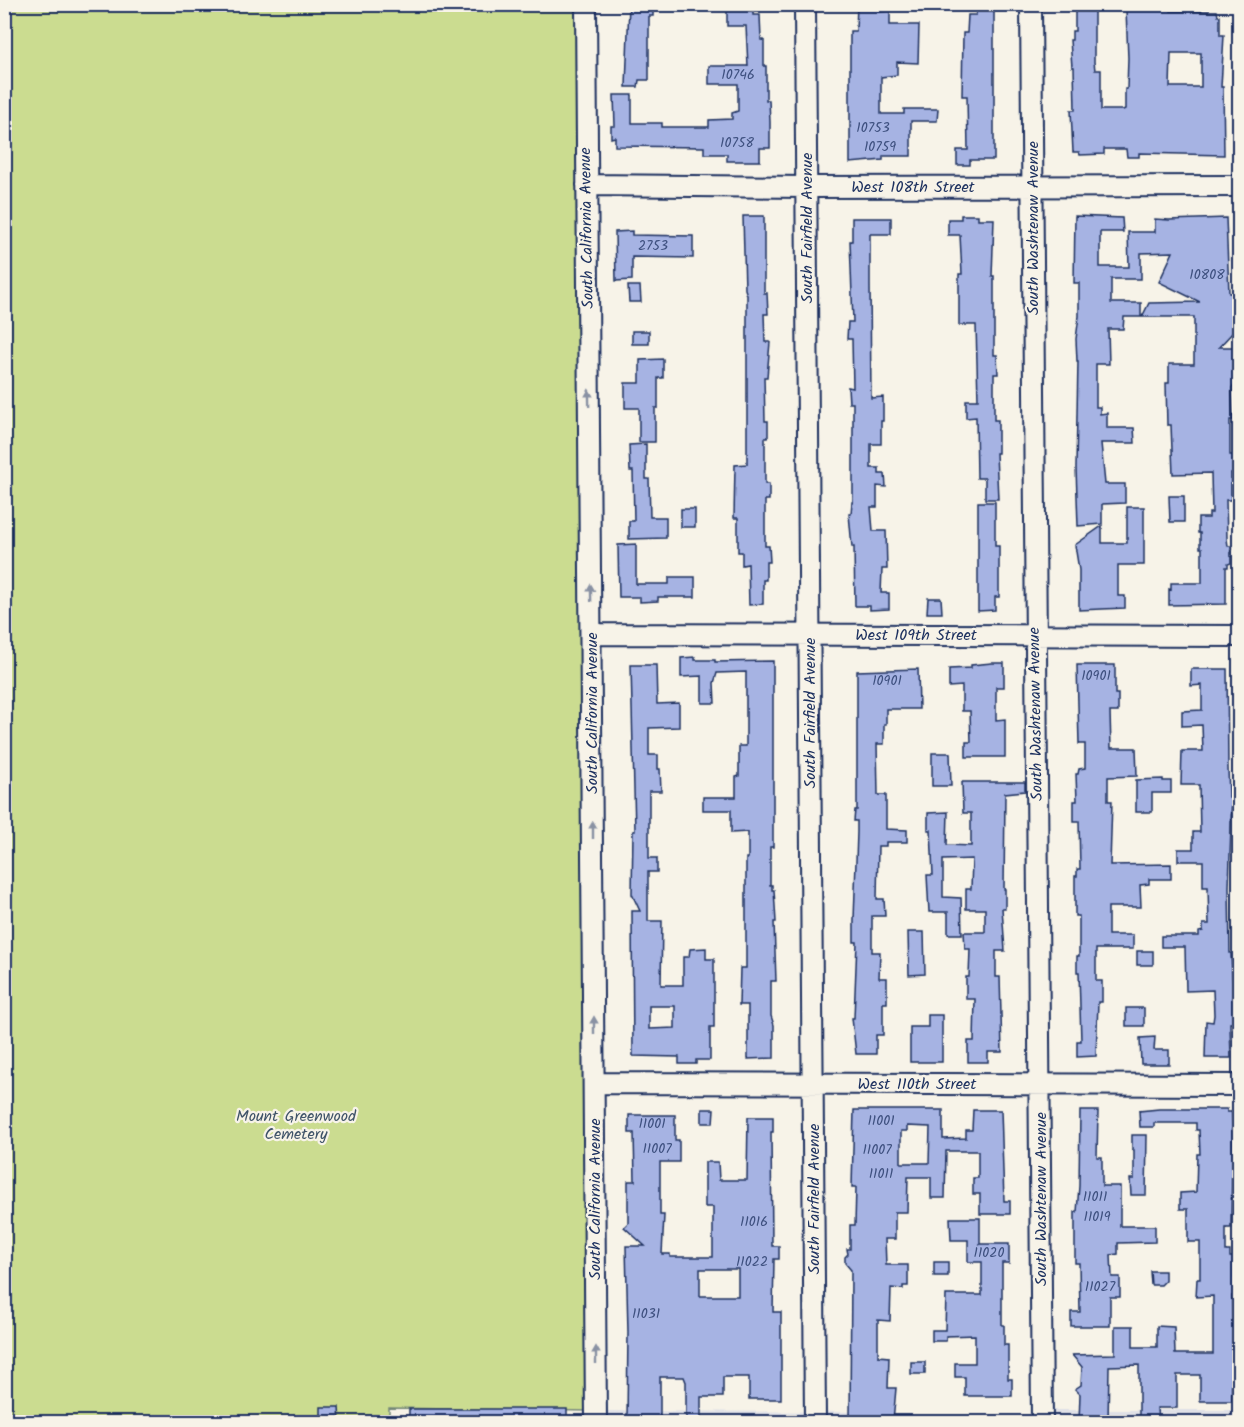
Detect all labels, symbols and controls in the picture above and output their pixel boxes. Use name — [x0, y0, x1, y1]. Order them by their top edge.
house number: 10746 — [721, 64, 755, 86]
house number: 10753 — [856, 117, 890, 139]
house number: 10758 — [720, 132, 754, 154]
house number: 10759 — [864, 136, 896, 158]
street label: South Washtenaw Avenue — [1021, 141, 1046, 315]
street label: South California Avenue — [573, 147, 601, 309]
street label: South Fairfield Avenue — [795, 153, 820, 303]
street label: West 108th Street — [851, 175, 976, 200]
house number: 2753 — [638, 235, 668, 257]
house number: 10808 — [1189, 264, 1225, 286]
one-way arrow — [584, 388, 594, 407]
one-way arrow — [586, 583, 596, 602]
street label: West 109th Street — [855, 623, 978, 648]
street label: South Washtenaw Avenue — [1022, 627, 1050, 801]
street label: South California Avenue — [580, 632, 605, 794]
street label: South Fairfield Avenue — [798, 638, 823, 788]
house number: 10901 — [1081, 665, 1111, 687]
house number: 10901 — [872, 670, 902, 692]
one-way arrow — [588, 820, 598, 839]
one-way arrow — [589, 1015, 599, 1034]
street label: West 110th Street — [858, 1072, 977, 1097]
park label: Mount Greenwood Cemetery — [236, 1104, 357, 1147]
house number: 11001 — [867, 1110, 895, 1132]
street label: South Washtenaw Avenue — [1029, 1112, 1054, 1286]
house number: 11001 — [638, 1113, 666, 1135]
street label: South California Avenue — [583, 1118, 608, 1280]
street label: South Fairfield Avenue — [802, 1124, 827, 1274]
house number: 11007 — [642, 1138, 672, 1160]
house number: 11007 — [862, 1139, 892, 1161]
house number: 11011 — [869, 1163, 893, 1185]
house number: 11011 — [1083, 1186, 1107, 1208]
house number: 11019 — [1083, 1206, 1111, 1228]
house number: 11016 — [740, 1211, 768, 1233]
house number: 11020 — [974, 1242, 1004, 1264]
house number: 11022 — [736, 1251, 768, 1273]
house number: 11027 — [1085, 1276, 1116, 1298]
house number: 11031 — [632, 1303, 660, 1325]
one-way arrow — [591, 1345, 601, 1364]

